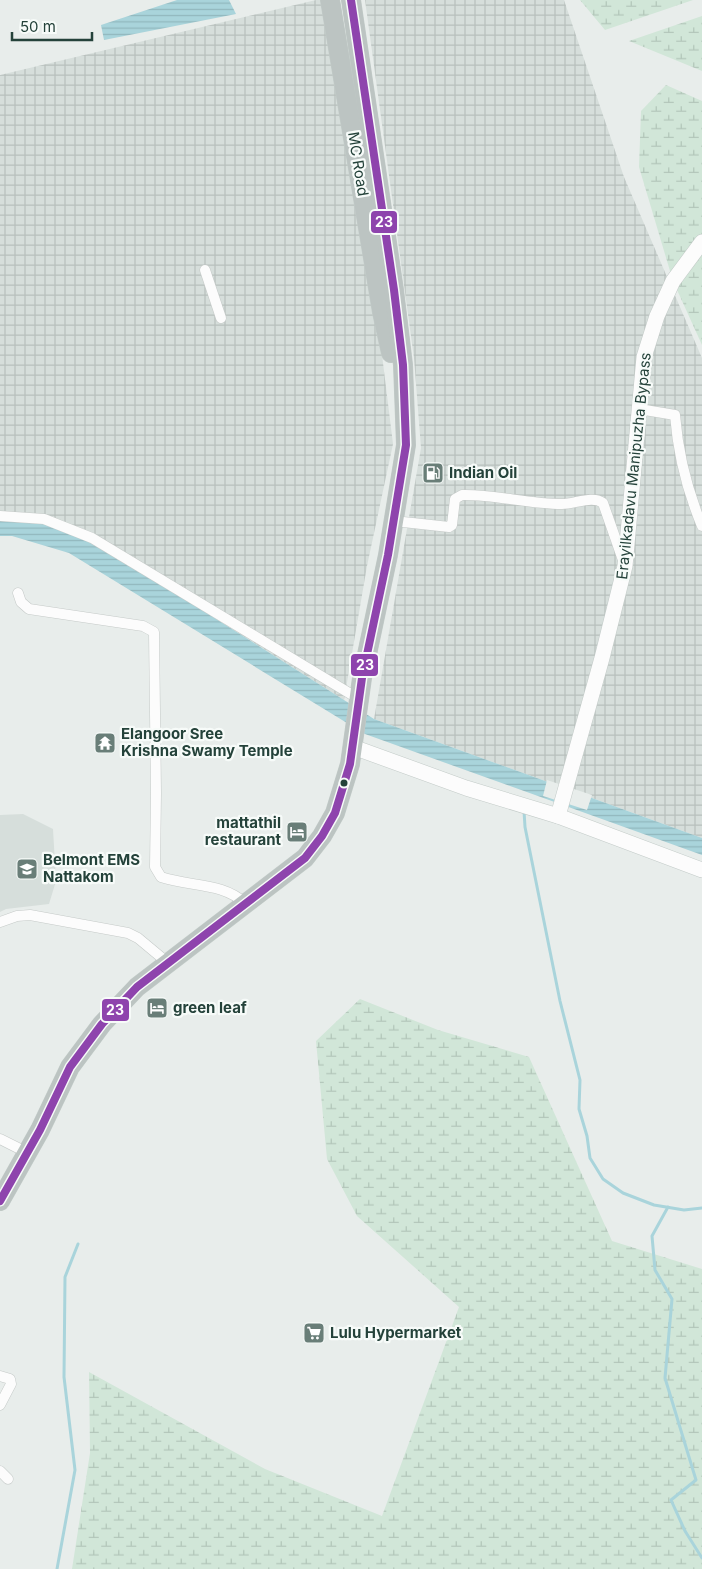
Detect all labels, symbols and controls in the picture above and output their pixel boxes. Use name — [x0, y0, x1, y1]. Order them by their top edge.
scale bar — [12, 10, 92, 42]
text: 50 m — [20, 17, 56, 36]
street label: MC Road — [344, 130, 373, 197]
line badge: 23 — [370, 210, 398, 234]
text: 23 — [375, 213, 393, 230]
street label: Erayilkadavu Manipuzha Bypass — [612, 351, 655, 580]
fuel station icon: Indian Oil — [421, 461, 445, 485]
place label: Indian Oil — [449, 463, 517, 482]
line badge: 23 — [350, 653, 379, 677]
text: 23 — [356, 656, 374, 673]
place label: Elangoor Sree Krishna Swamy Temple — [121, 724, 293, 760]
temple icon: Elangoor Sree Krishna Swamy Temple — [93, 731, 117, 755]
unlabelled marker — [339, 778, 349, 788]
place label: mattathil restaurant — [205, 813, 282, 849]
hotel icon: mattathil restaurant — [285, 820, 309, 844]
place label: Belmont EMS Nattakom — [43, 850, 140, 886]
school or university icon: Belmont EMS Nattakom — [15, 857, 39, 881]
hotel icon: green leaf — [145, 996, 169, 1020]
line badge: 23 — [101, 998, 130, 1022]
place label: green leaf — [173, 998, 247, 1017]
text: 23 — [106, 1001, 124, 1018]
supermarket icon: Lulu Hypermarket — [302, 1321, 326, 1345]
place label: Lulu Hypermarket — [330, 1323, 462, 1342]

